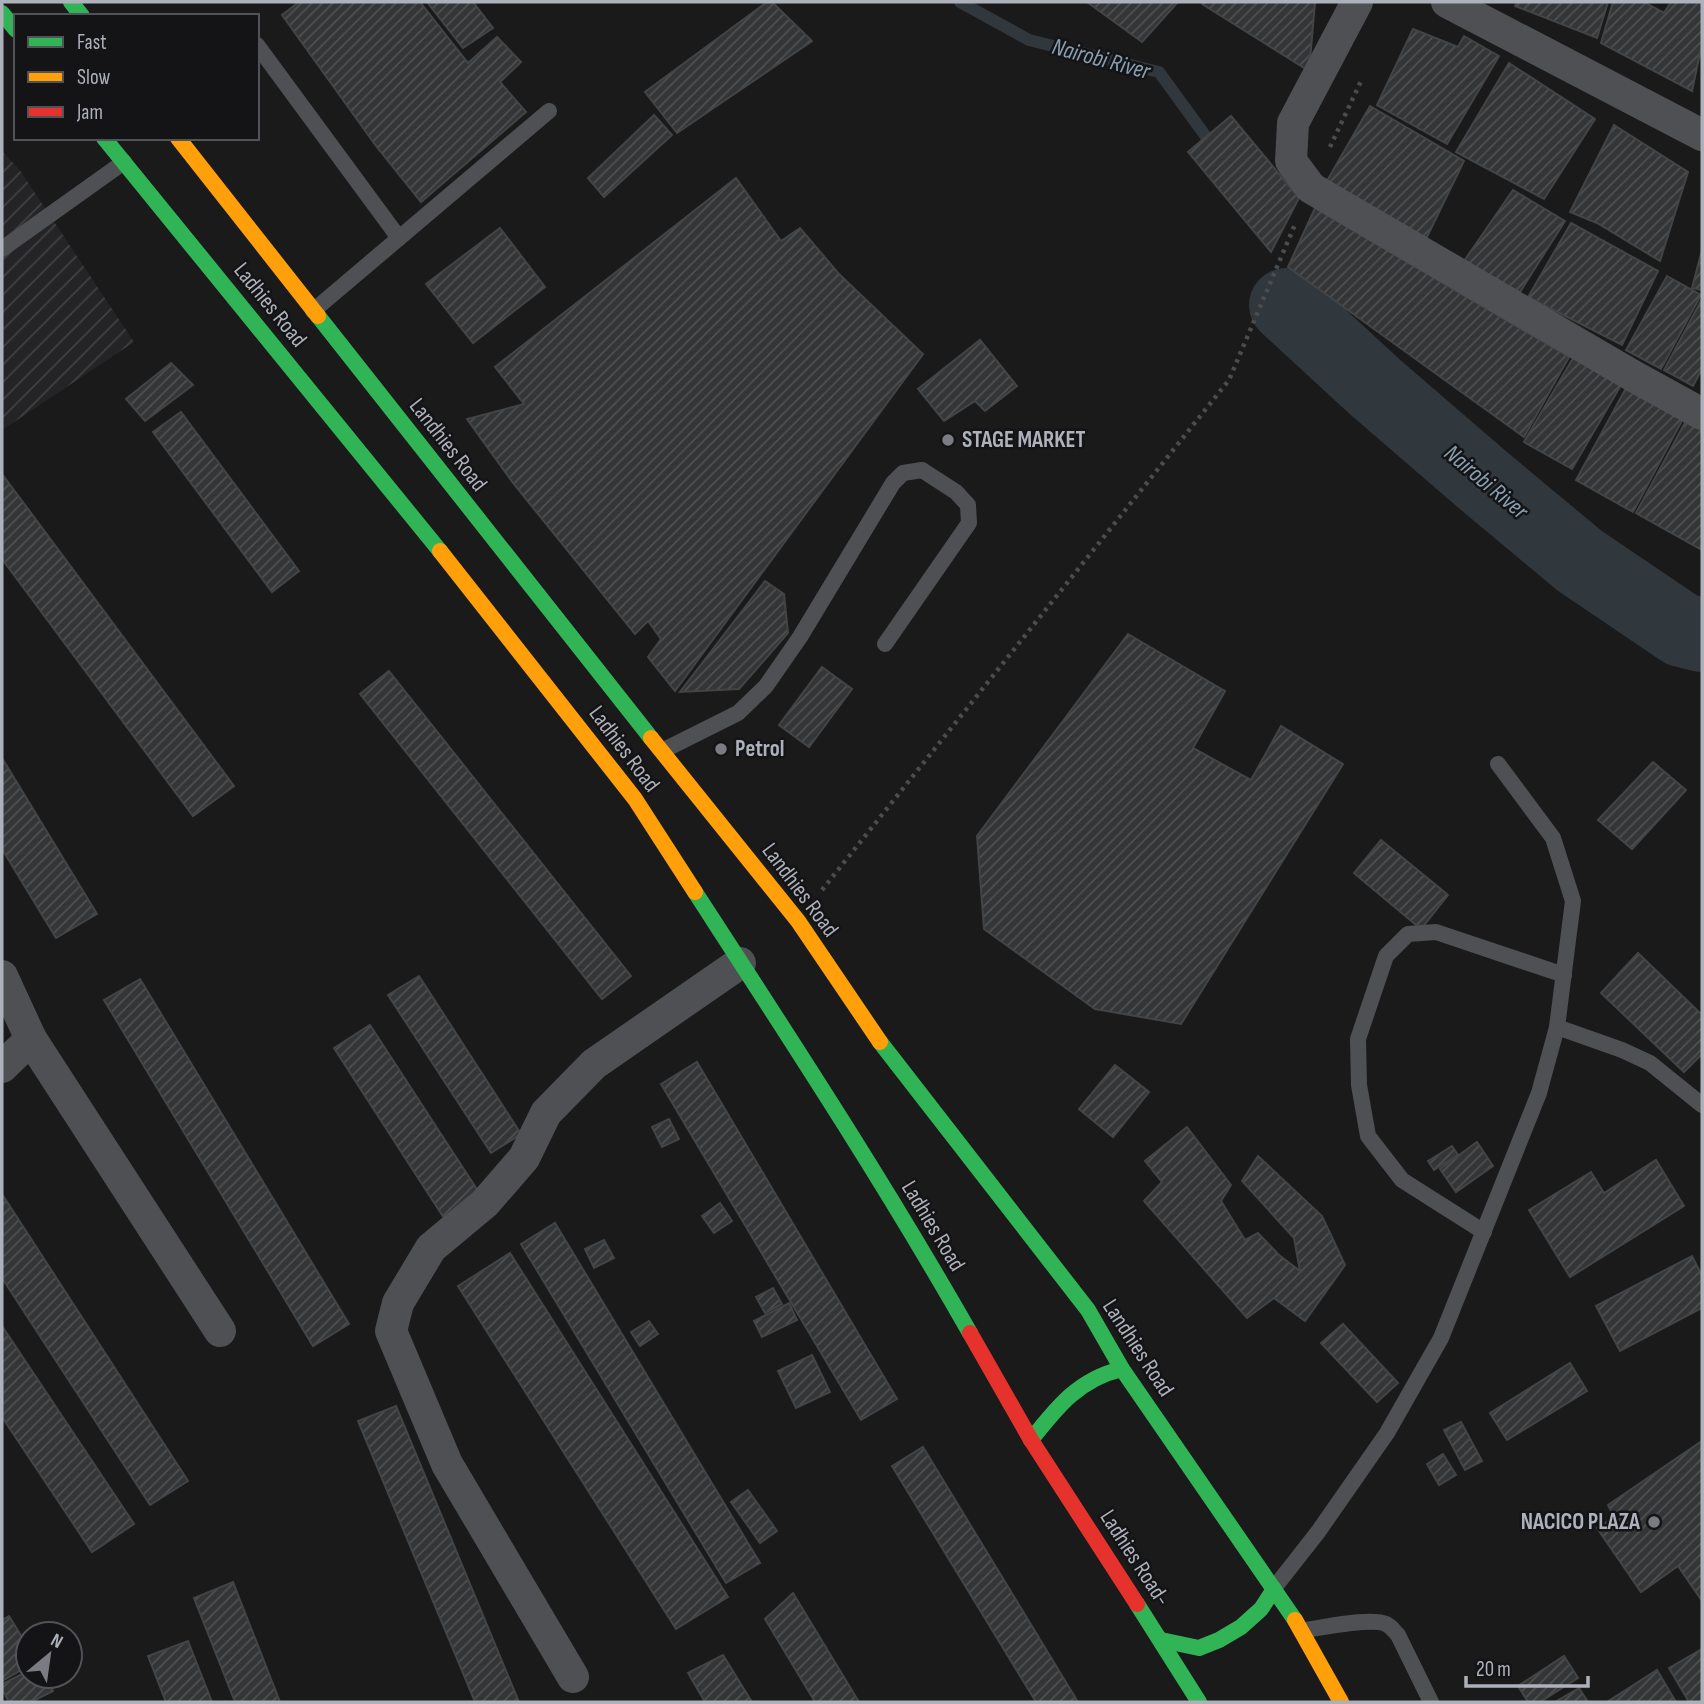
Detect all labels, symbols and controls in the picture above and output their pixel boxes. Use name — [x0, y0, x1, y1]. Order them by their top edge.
legend — [14, 14, 259, 140]
text: Fast — [77, 30, 107, 55]
water label: Nairobi River — [1049, 32, 1154, 86]
text: Slow — [77, 65, 111, 90]
text: Jam — [76, 100, 103, 125]
street label: Ladhies Road — [227, 257, 313, 353]
street label: Landhies Road — [403, 393, 493, 497]
place label: STAGE MARKET — [962, 426, 1086, 454]
marker: STAGE MARKET — [940, 432, 956, 448]
water label: Nairobi River — [1438, 439, 1535, 526]
street label: Ladhies Road — [583, 700, 665, 798]
place label: Petrol — [735, 735, 784, 763]
marker: Petrol — [713, 741, 729, 757]
street label: Landhies Road — [756, 837, 844, 943]
street label: Ladhies Road — [895, 1176, 971, 1276]
street label: Landhies Road — [1096, 1294, 1180, 1402]
street label: Ladhies Road- — [1094, 1505, 1176, 1611]
place label: NACICO PLAZA — [1521, 1508, 1641, 1536]
marker: NACICO PLAZA — [1646, 1514, 1662, 1530]
north arrow — [14, 1620, 84, 1690]
text: N — [46, 1629, 67, 1654]
scale bar — [1466, 1644, 1588, 1688]
text: 20 m — [1476, 1657, 1511, 1682]

